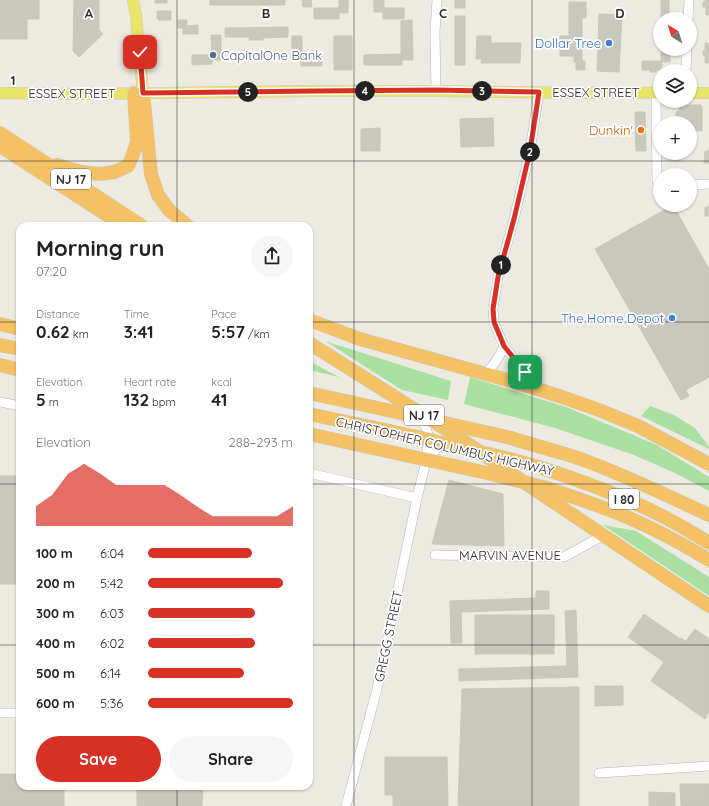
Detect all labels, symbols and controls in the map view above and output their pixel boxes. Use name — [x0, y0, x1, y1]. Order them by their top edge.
text: A — [85, 5, 94, 21]
text: B — [262, 5, 270, 21]
text: C — [439, 5, 447, 21]
text: D — [615, 5, 625, 21]
north arrow — [653, 12, 697, 56]
map controls — [653, 12, 697, 212]
pin — [123, 35, 157, 69]
place label: Dollar Tree — [535, 35, 601, 51]
marker: Dollar Tree — [604, 38, 614, 48]
icon: check — [129, 41, 151, 63]
place label: CapitalOne Bank — [221, 47, 322, 63]
marker: CapitalOne Bank — [208, 50, 218, 60]
button: layers — [653, 64, 697, 108]
text: 1 — [10, 72, 16, 88]
pin: 4 — [355, 81, 375, 101]
pin: 3 — [472, 81, 492, 101]
pin: 5 — [238, 82, 258, 102]
text: 4 — [362, 84, 368, 98]
text: 3 — [479, 84, 485, 98]
street label: ESSEX STREET — [552, 84, 640, 100]
street label: ESSEX STREET — [28, 85, 116, 101]
text: 5 — [245, 85, 251, 99]
button: + — [653, 116, 697, 160]
place label: Dunkin' — [589, 122, 633, 138]
marker: Dunkin' — [636, 125, 646, 135]
pin: 2 — [520, 142, 540, 162]
text: 2 — [527, 145, 533, 159]
button: − — [653, 168, 697, 212]
road number: NJ 17 — [51, 169, 91, 189]
text: Morning run — [36, 234, 164, 262]
button: share — [251, 235, 293, 277]
pin: 1 — [491, 255, 511, 275]
text: 1 — [499, 258, 503, 272]
text: 07:20 — [36, 263, 67, 279]
text: Distance — [36, 307, 80, 321]
text: Time — [124, 307, 149, 321]
text: Pace — [211, 307, 236, 321]
place label: The Home Depot — [561, 310, 664, 326]
marker: The Home Depot — [667, 313, 677, 323]
text: 0.62 — [36, 321, 70, 342]
text: 3:41 — [124, 321, 154, 342]
text: 5:57 — [211, 321, 245, 342]
text: km — [70, 327, 89, 341]
text: /km — [245, 327, 270, 341]
pin — [508, 355, 542, 389]
icon: arrive — [514, 361, 536, 383]
text: Elevation — [36, 375, 82, 389]
text: Heart rate — [124, 375, 176, 389]
text: kcal — [211, 375, 232, 389]
text: 5 — [36, 389, 46, 410]
text: 132 — [124, 389, 149, 410]
text: 41 — [211, 389, 227, 410]
text: m — [46, 395, 59, 409]
text: bpm — [149, 395, 175, 409]
road number: NJ 17 — [404, 405, 444, 425]
street label: CHRISTOPHER COLUMBUS HIGHWAY — [334, 413, 556, 479]
text: Elevation — [36, 434, 91, 450]
text: 288–293 m — [228, 434, 293, 450]
road number: I 80 — [609, 489, 639, 509]
text: 100 m — [36, 545, 73, 561]
text: 6:04 — [100, 545, 124, 561]
street label: MARVIN AVENUE — [459, 547, 561, 563]
text: 200 m — [36, 575, 75, 591]
text: 5:42 — [100, 575, 124, 591]
street label: GREGG STREET — [370, 589, 406, 683]
text: 300 m — [36, 605, 75, 621]
text: 6:03 — [100, 605, 124, 621]
text: 400 m — [36, 635, 75, 651]
text: 6:02 — [100, 635, 124, 651]
text: 500 m — [36, 665, 75, 681]
text: 6:14 — [100, 665, 121, 681]
text: 600 m — [36, 695, 75, 711]
text: 5:36 — [100, 695, 123, 711]
button: Save — [36, 736, 161, 782]
button: Share — [169, 736, 293, 782]

